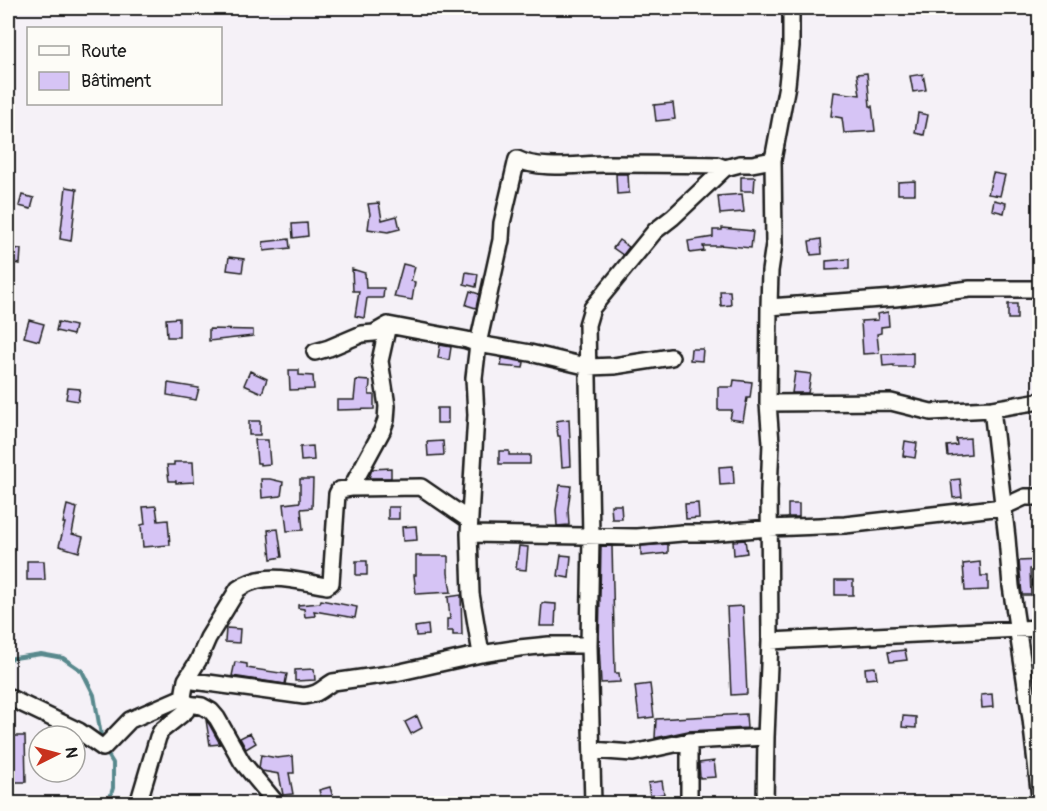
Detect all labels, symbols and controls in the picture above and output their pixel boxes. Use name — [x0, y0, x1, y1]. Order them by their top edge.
legend — [27, 27, 222, 105]
text: Route — [81, 40, 126, 63]
text: Bâtiment — [81, 70, 152, 93]
north arrow — [27, 724, 87, 784]
text: N — [60, 746, 81, 759]

